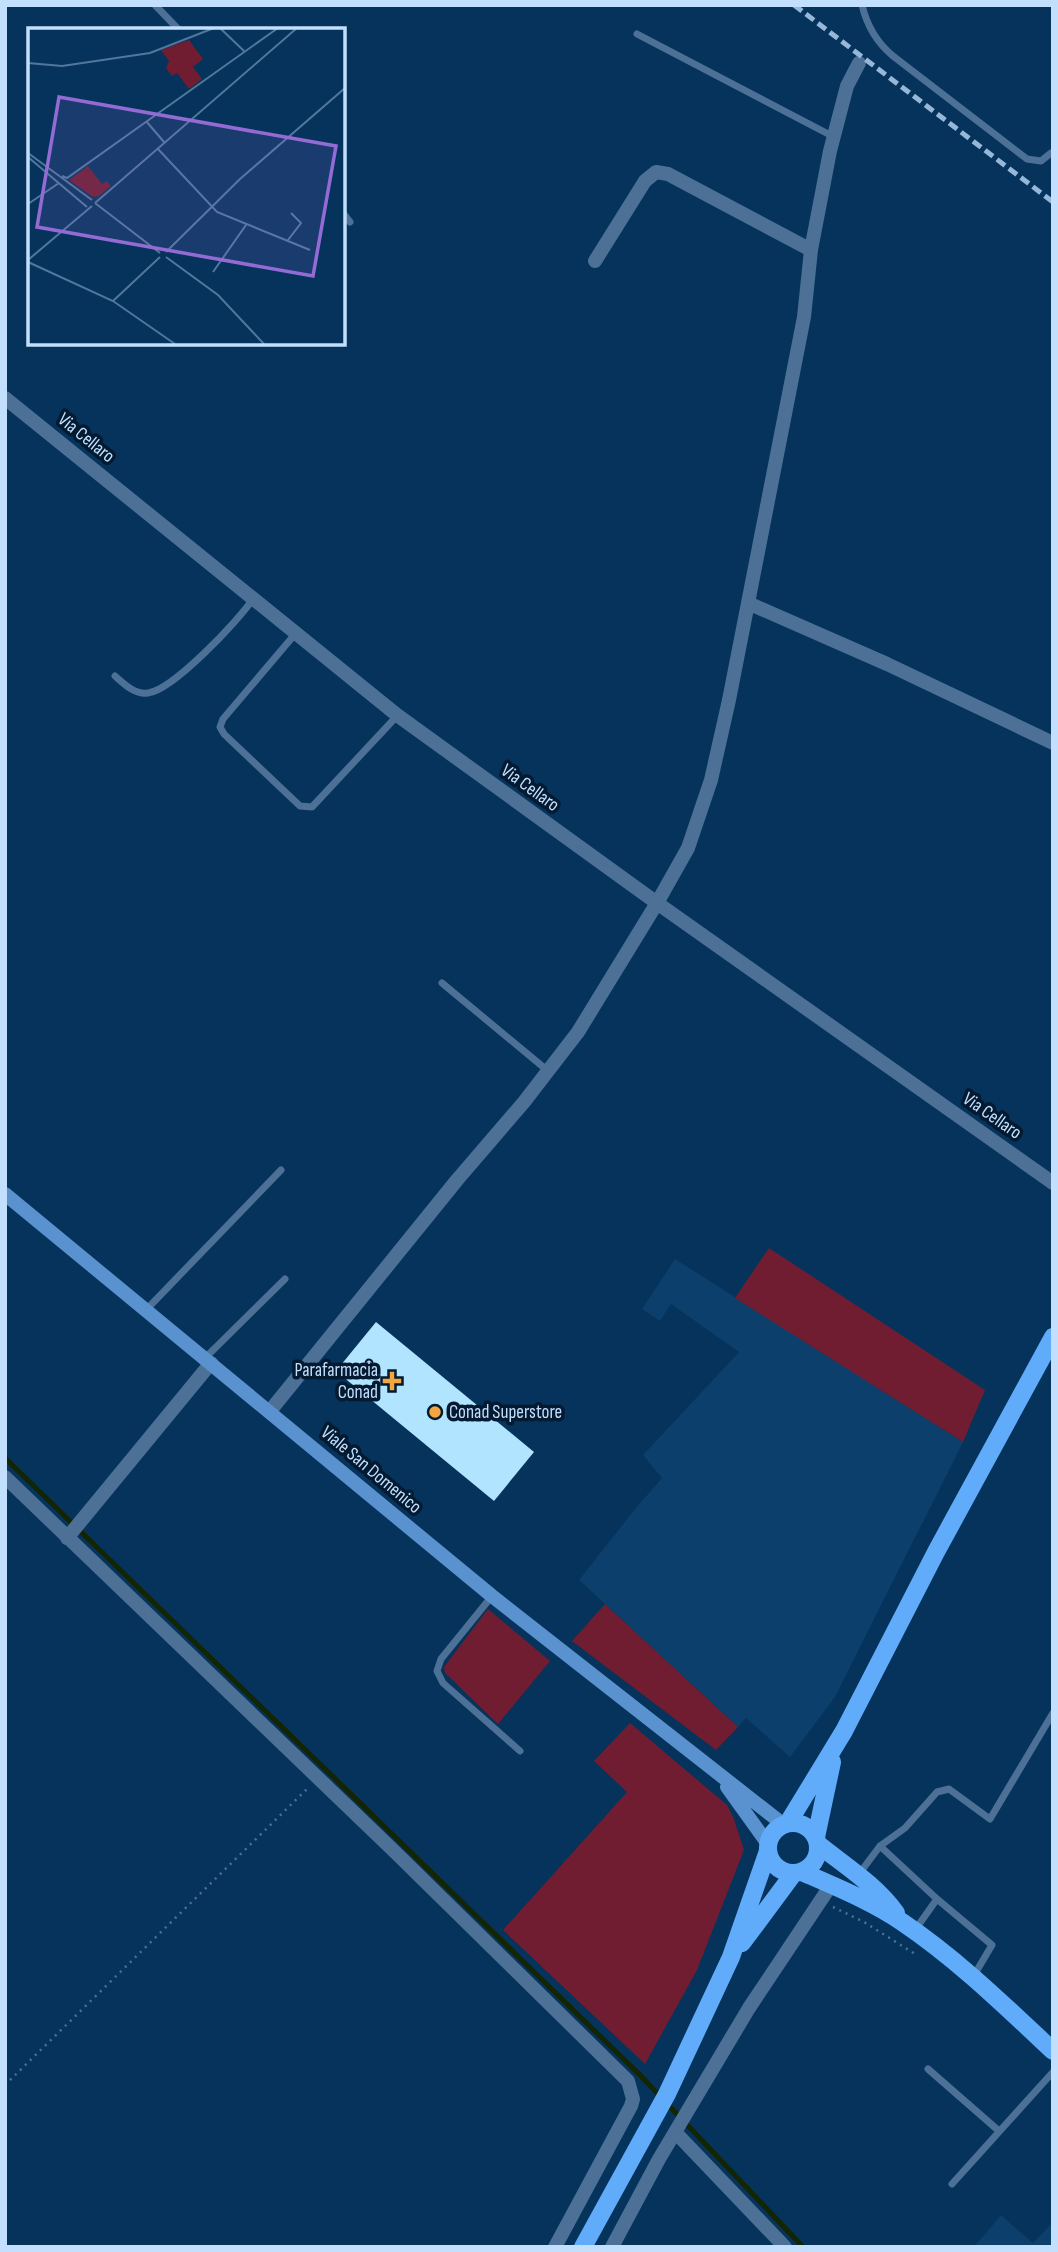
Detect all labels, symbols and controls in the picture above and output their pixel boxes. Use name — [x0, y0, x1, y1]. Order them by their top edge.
inset map — [28, 28, 345, 345]
street label: Via Cellaro — [53, 408, 119, 468]
street label: Via Cellaro — [496, 759, 564, 817]
street label: Via Cellaro — [958, 1087, 1026, 1145]
place label: Parafarmacia Conad — [294, 1359, 378, 1404]
marker: Parafarmacia Conad — [384, 1373, 400, 1389]
place label: Conad Superstore — [449, 1401, 562, 1424]
marker: Conad Superstore — [427, 1404, 443, 1420]
street label: Viale San Domenico — [316, 1421, 426, 1519]

